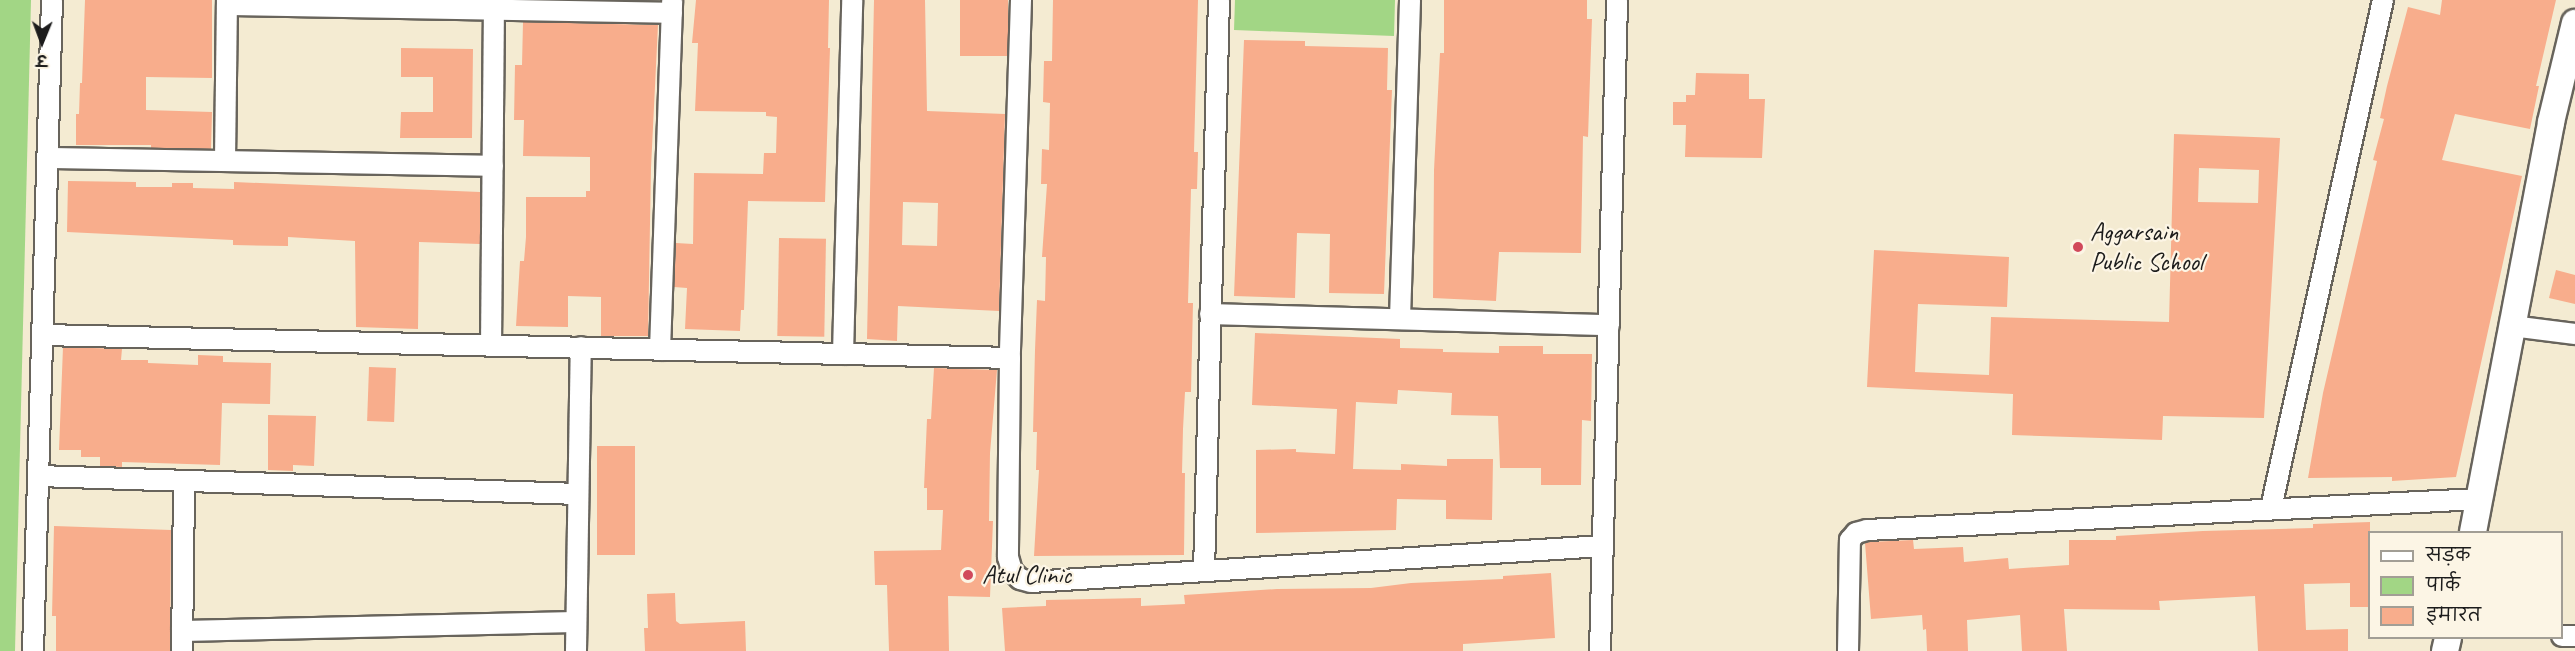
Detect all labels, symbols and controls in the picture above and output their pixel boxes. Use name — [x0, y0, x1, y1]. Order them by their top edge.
north arrow — [12, 12, 72, 72]
text: उ — [36, 50, 47, 70]
place label: Aggarsain Public School — [2090, 216, 2203, 278]
marker: Aggarsain Public School — [2071, 240, 2085, 254]
legend — [2368, 531, 2563, 639]
text: सड़क — [2426, 544, 2470, 566]
place label: Atul Clinic — [982, 559, 1072, 591]
marker: Atul Clinic — [959, 566, 977, 584]
text: पार्क — [2426, 574, 2460, 596]
text: इमारत — [2426, 604, 2481, 626]

